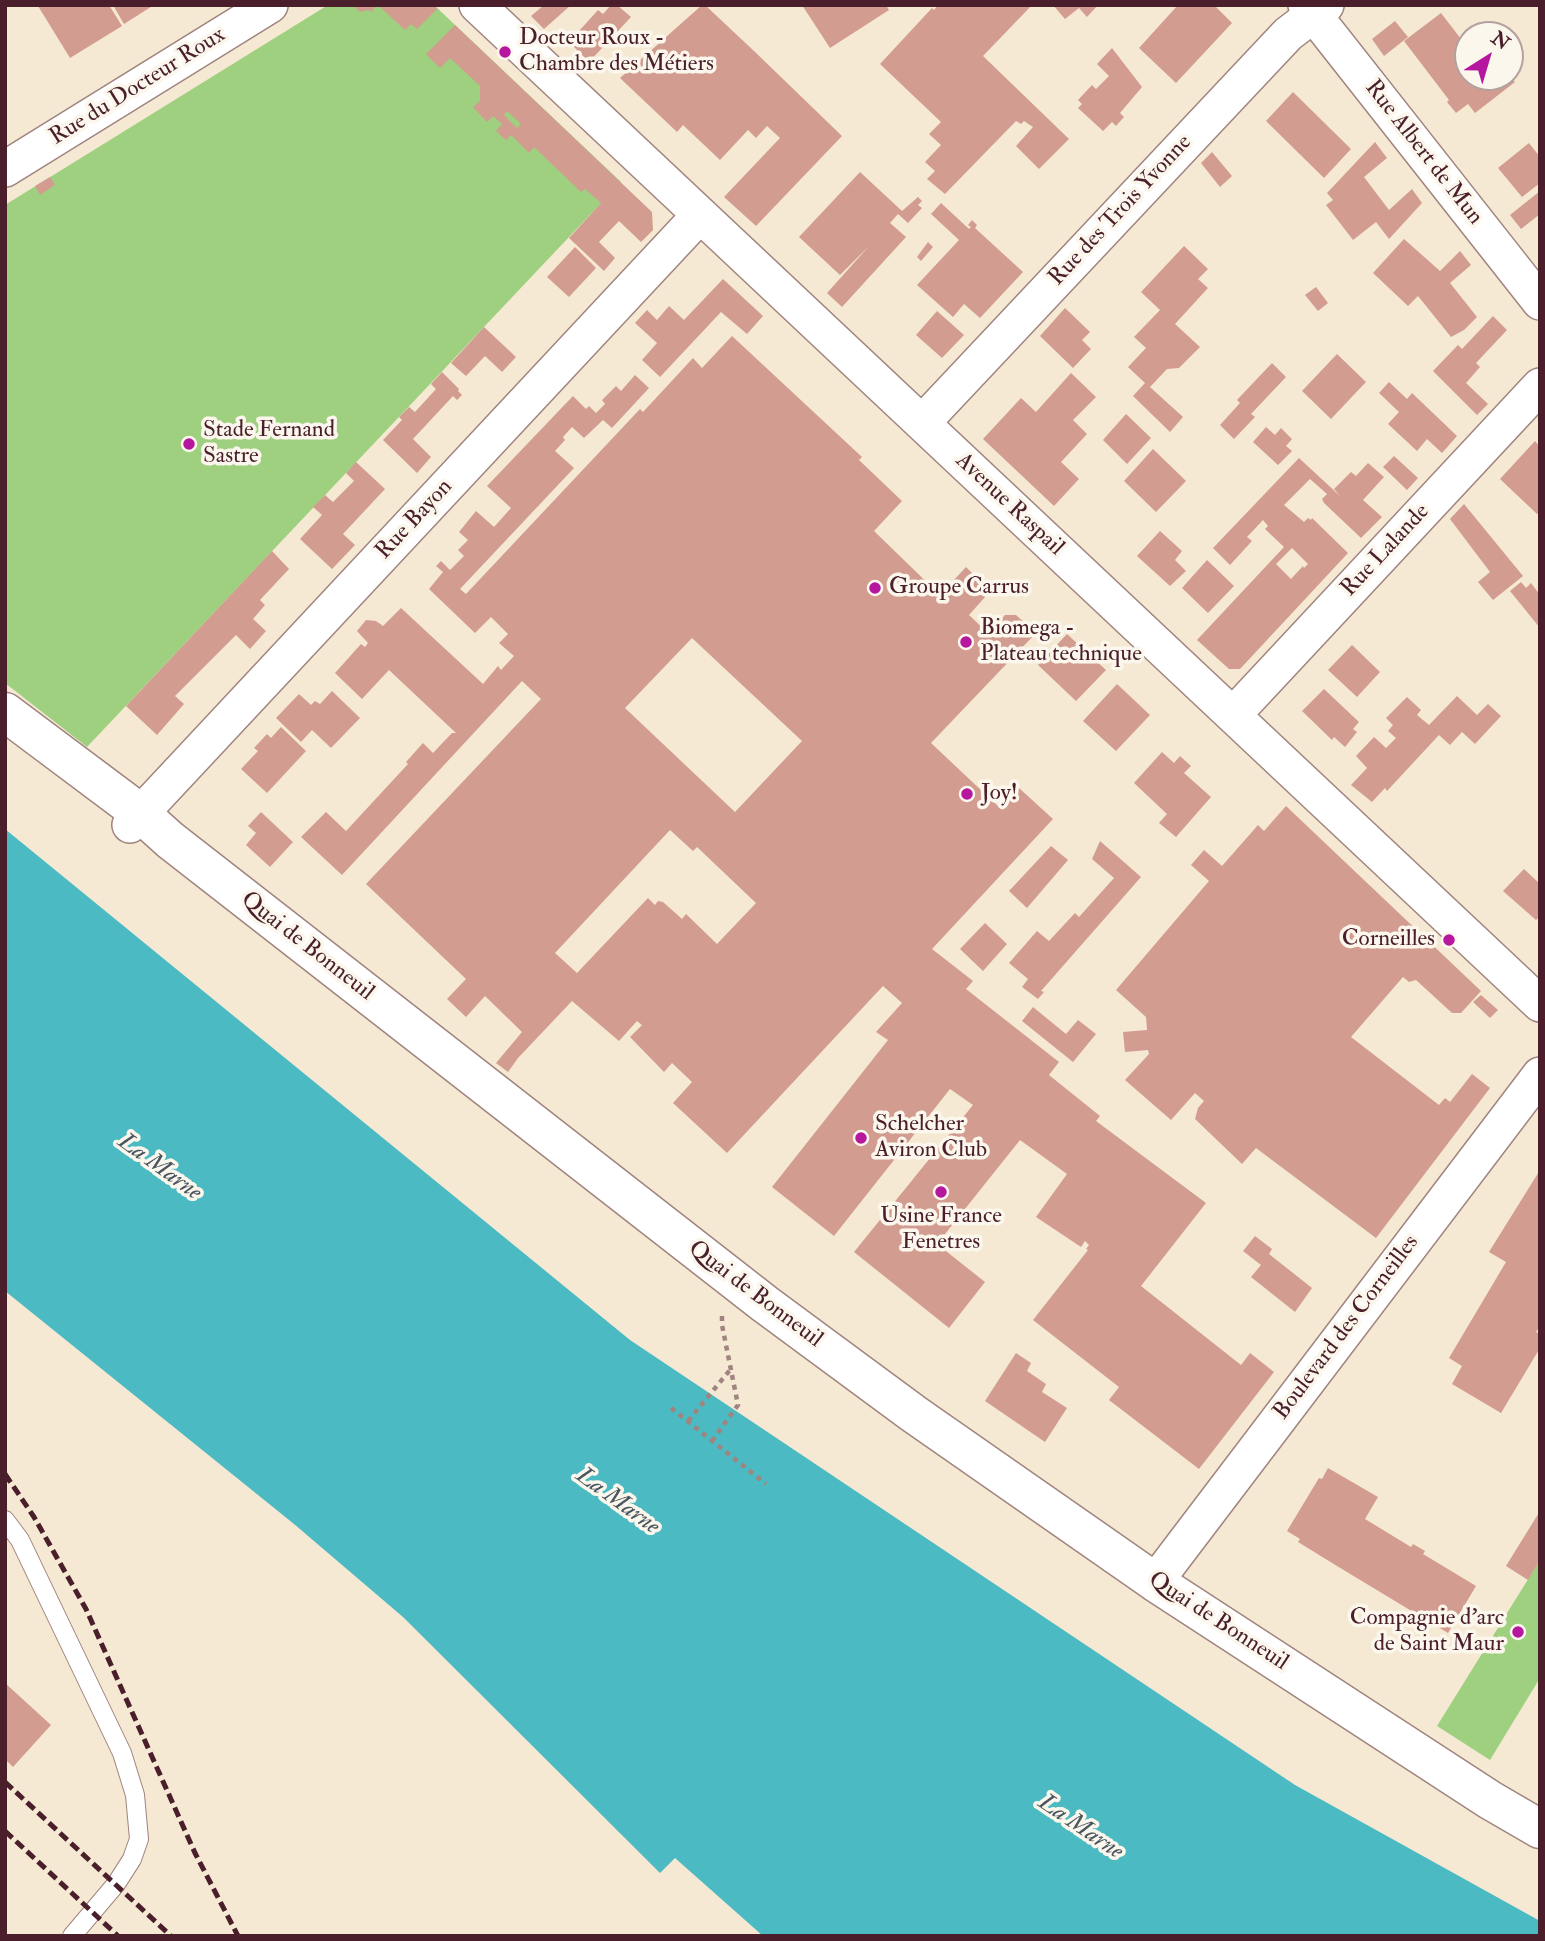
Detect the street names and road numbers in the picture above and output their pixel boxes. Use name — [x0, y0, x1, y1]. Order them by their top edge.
street label: Rue du Docteur Roux — [45, 22, 231, 152]
street label: Rue Albert de Mun — [1358, 75, 1488, 231]
street label: Rue des Trois Yvonne — [1044, 130, 1198, 292]
street label: Avenue Raspail — [949, 448, 1069, 562]
street label: Rue Bayon — [371, 474, 459, 566]
street label: Rue Lalande — [1336, 499, 1436, 603]
street label: Quai de Bonneuil — [235, 887, 379, 1007]
street label: Boulevard des Corneilles — [1268, 1230, 1426, 1426]
street label: Quai de Bonneuil — [682, 1236, 828, 1354]
street label: Quai de Bonneuil — [1143, 1567, 1293, 1677]

